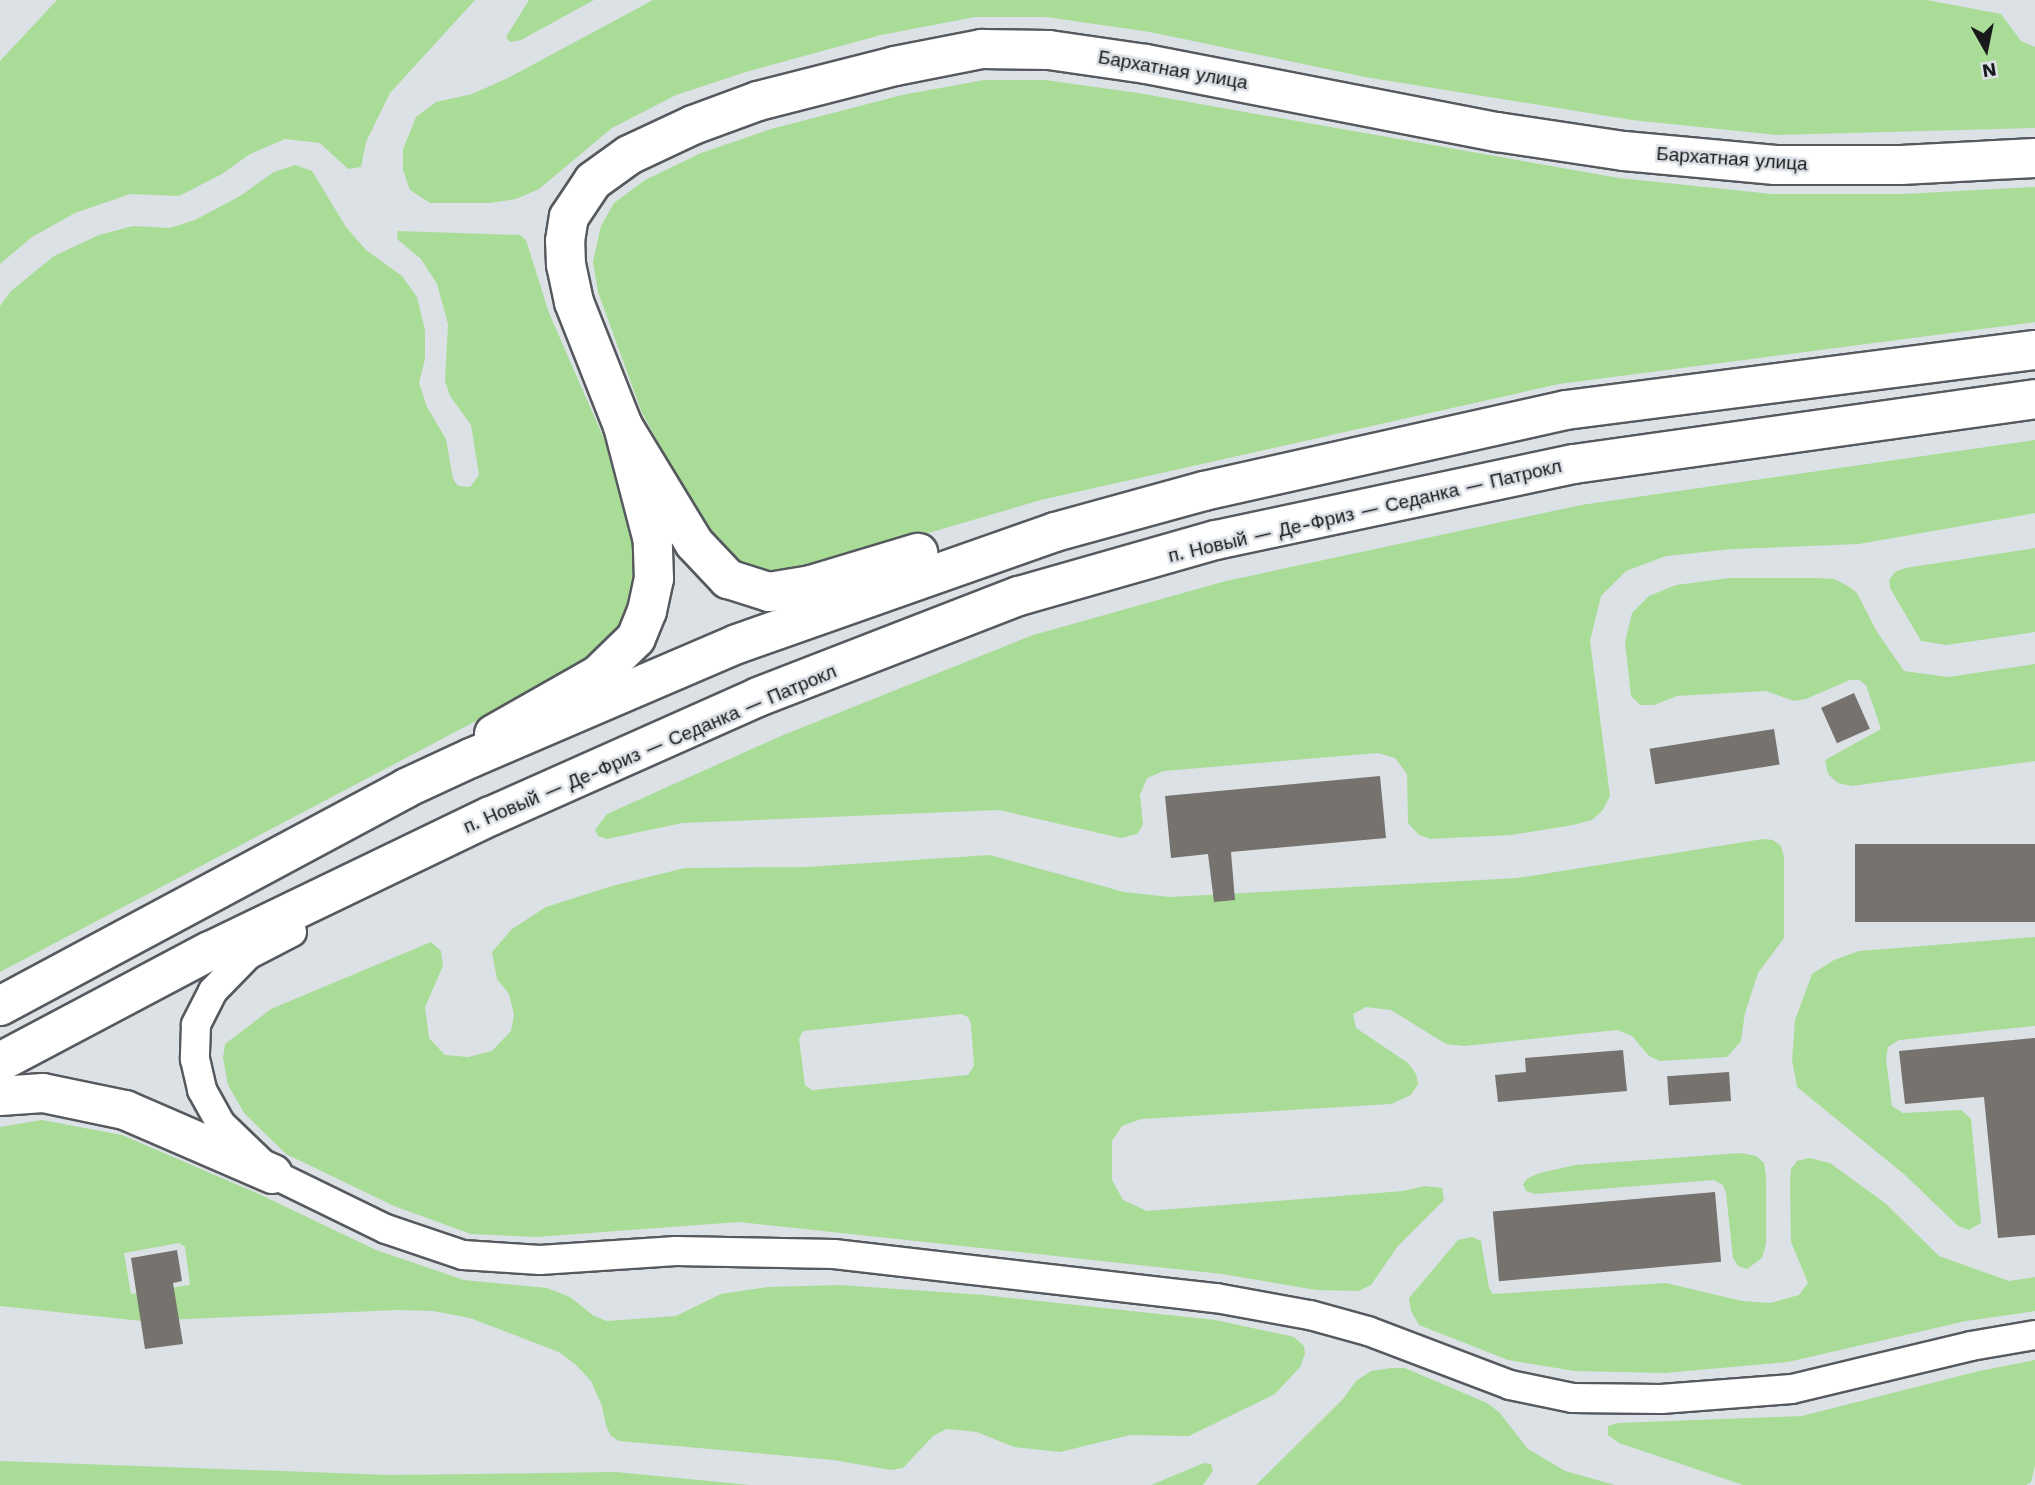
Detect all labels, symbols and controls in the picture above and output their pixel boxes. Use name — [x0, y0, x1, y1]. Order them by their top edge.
north arrow — [1951, 14, 2021, 84]
street label: Бархатная улица — [1096, 46, 1250, 94]
text: N — [1981, 58, 1998, 83]
street label: Бархатная улица — [1656, 142, 1808, 176]
street label: п. Новый — Де-Фриз — Седанка — Патрокл — [1166, 455, 1564, 567]
street label: п. Новый — Де-Фриз — Седанка — Патрокл — [460, 660, 840, 838]

